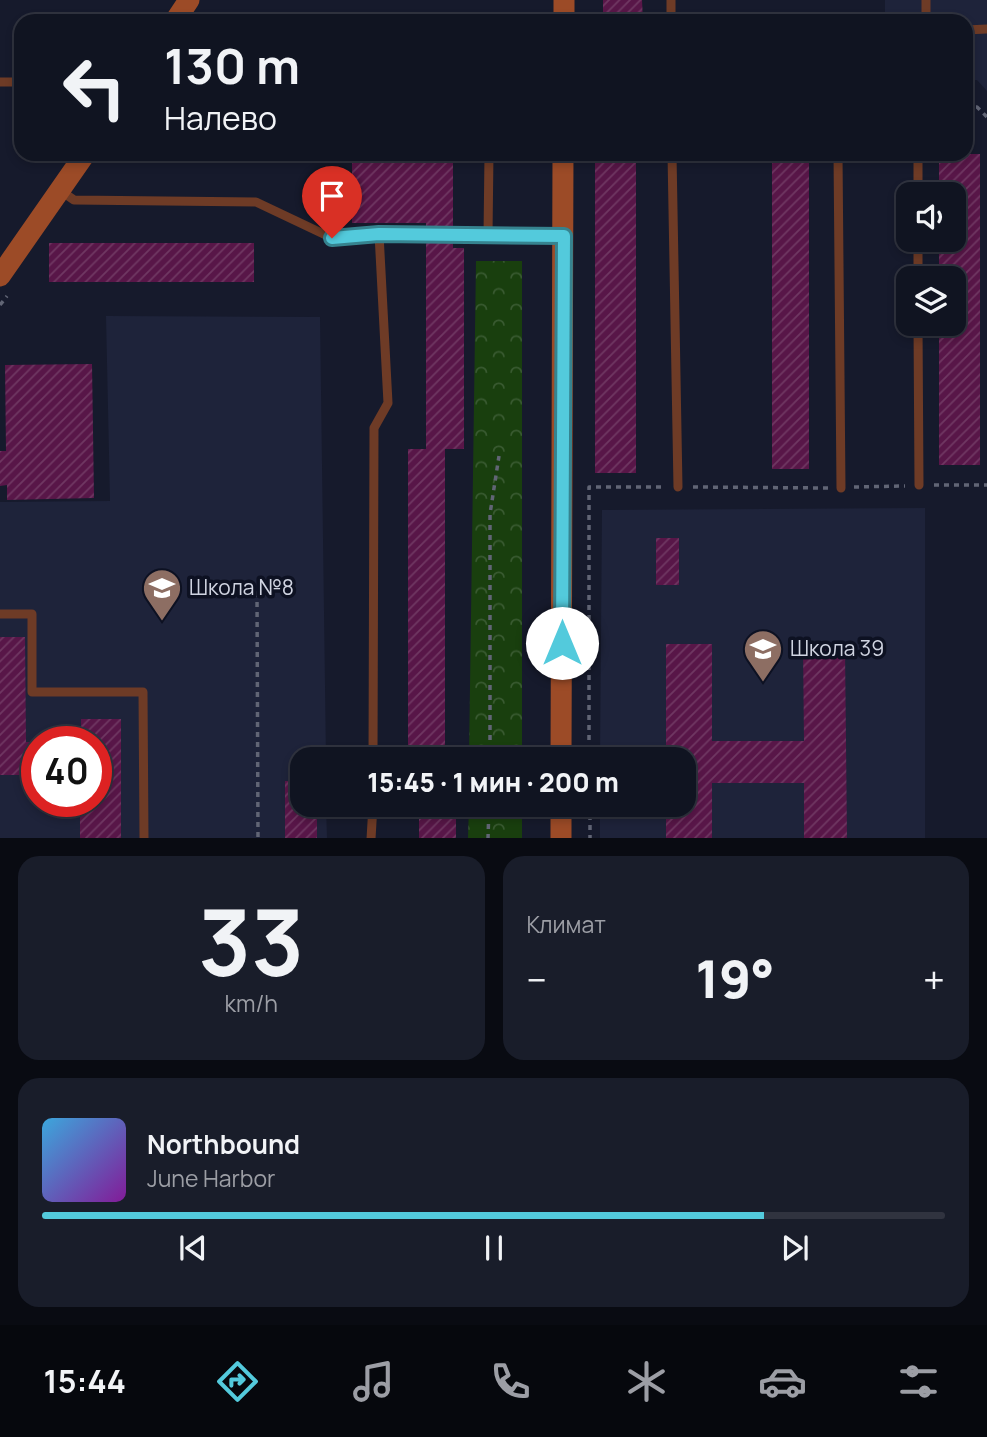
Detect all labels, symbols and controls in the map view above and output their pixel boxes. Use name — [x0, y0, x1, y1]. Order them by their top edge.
text: 130 m — [164, 32, 300, 99]
icon: left — [49, 42, 140, 133]
text: Налево — [164, 96, 277, 140]
pin — [302, 166, 362, 238]
icon: arrive — [313, 177, 351, 215]
map controls — [896, 182, 966, 336]
button: sound — [896, 182, 966, 252]
button: layers — [896, 266, 966, 336]
school or university icon: Школа №8 — [141, 567, 183, 622]
place label: Школа №8 — [189, 573, 294, 601]
position arrow — [525, 606, 599, 680]
school or university icon: Школа 39 — [742, 628, 784, 683]
place label: Школа 39 — [790, 634, 884, 662]
speed limit sign: 40 — [21, 726, 112, 817]
text: 15:45 · 1 мин · 200 m — [367, 764, 619, 800]
text: 33 — [198, 879, 304, 1003]
text: Климат — [527, 908, 606, 940]
text: 19° — [695, 943, 775, 1014]
text: − — [527, 953, 547, 1005]
text: + — [923, 953, 945, 1005]
text: km/h — [225, 987, 278, 1019]
text: Northbound — [147, 1126, 300, 1162]
text: June Harbor — [147, 1162, 275, 1194]
icon: previous — [174, 1229, 212, 1267]
icon: pause — [475, 1229, 513, 1267]
icon: next — [776, 1229, 814, 1267]
icon: directions — [213, 1357, 262, 1406]
icon: music — [349, 1357, 398, 1406]
icon: phone — [486, 1357, 535, 1406]
icon: climate — [622, 1357, 671, 1406]
icon: car — [758, 1357, 807, 1406]
icon: filters — [894, 1357, 943, 1406]
text: 15:44 — [44, 1359, 126, 1403]

